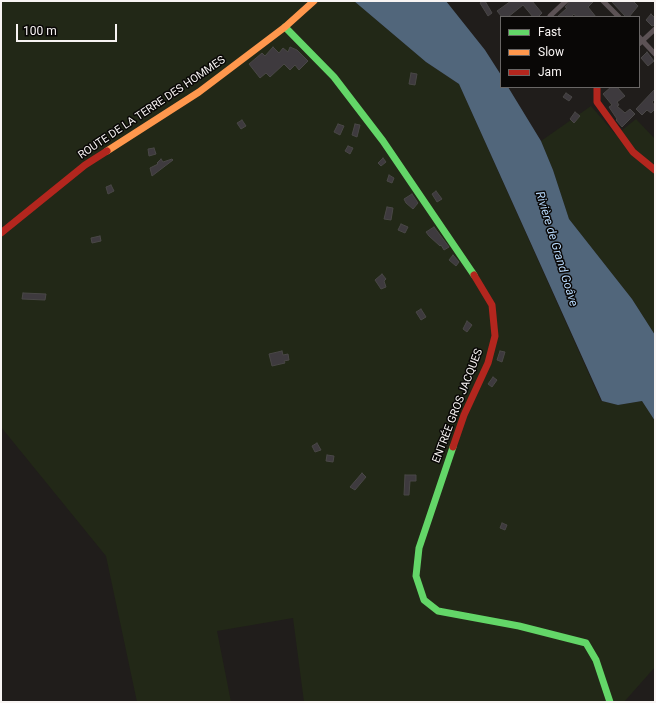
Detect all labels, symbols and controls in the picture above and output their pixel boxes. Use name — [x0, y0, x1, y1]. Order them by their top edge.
scale bar — [18, 16, 119, 42]
legend — [500, 16, 640, 88]
text: 100 m — [23, 24, 57, 38]
text: Fast — [538, 25, 561, 39]
text: Slow — [538, 45, 564, 59]
street label: ROUTE DE LA TERRE DES HOMMES — [76, 54, 228, 162]
text: Jam — [538, 65, 562, 79]
water label: Rivière de Grand Goâve — [532, 190, 580, 308]
street label: ENTRÉE GROS JACQUES — [430, 347, 486, 465]

